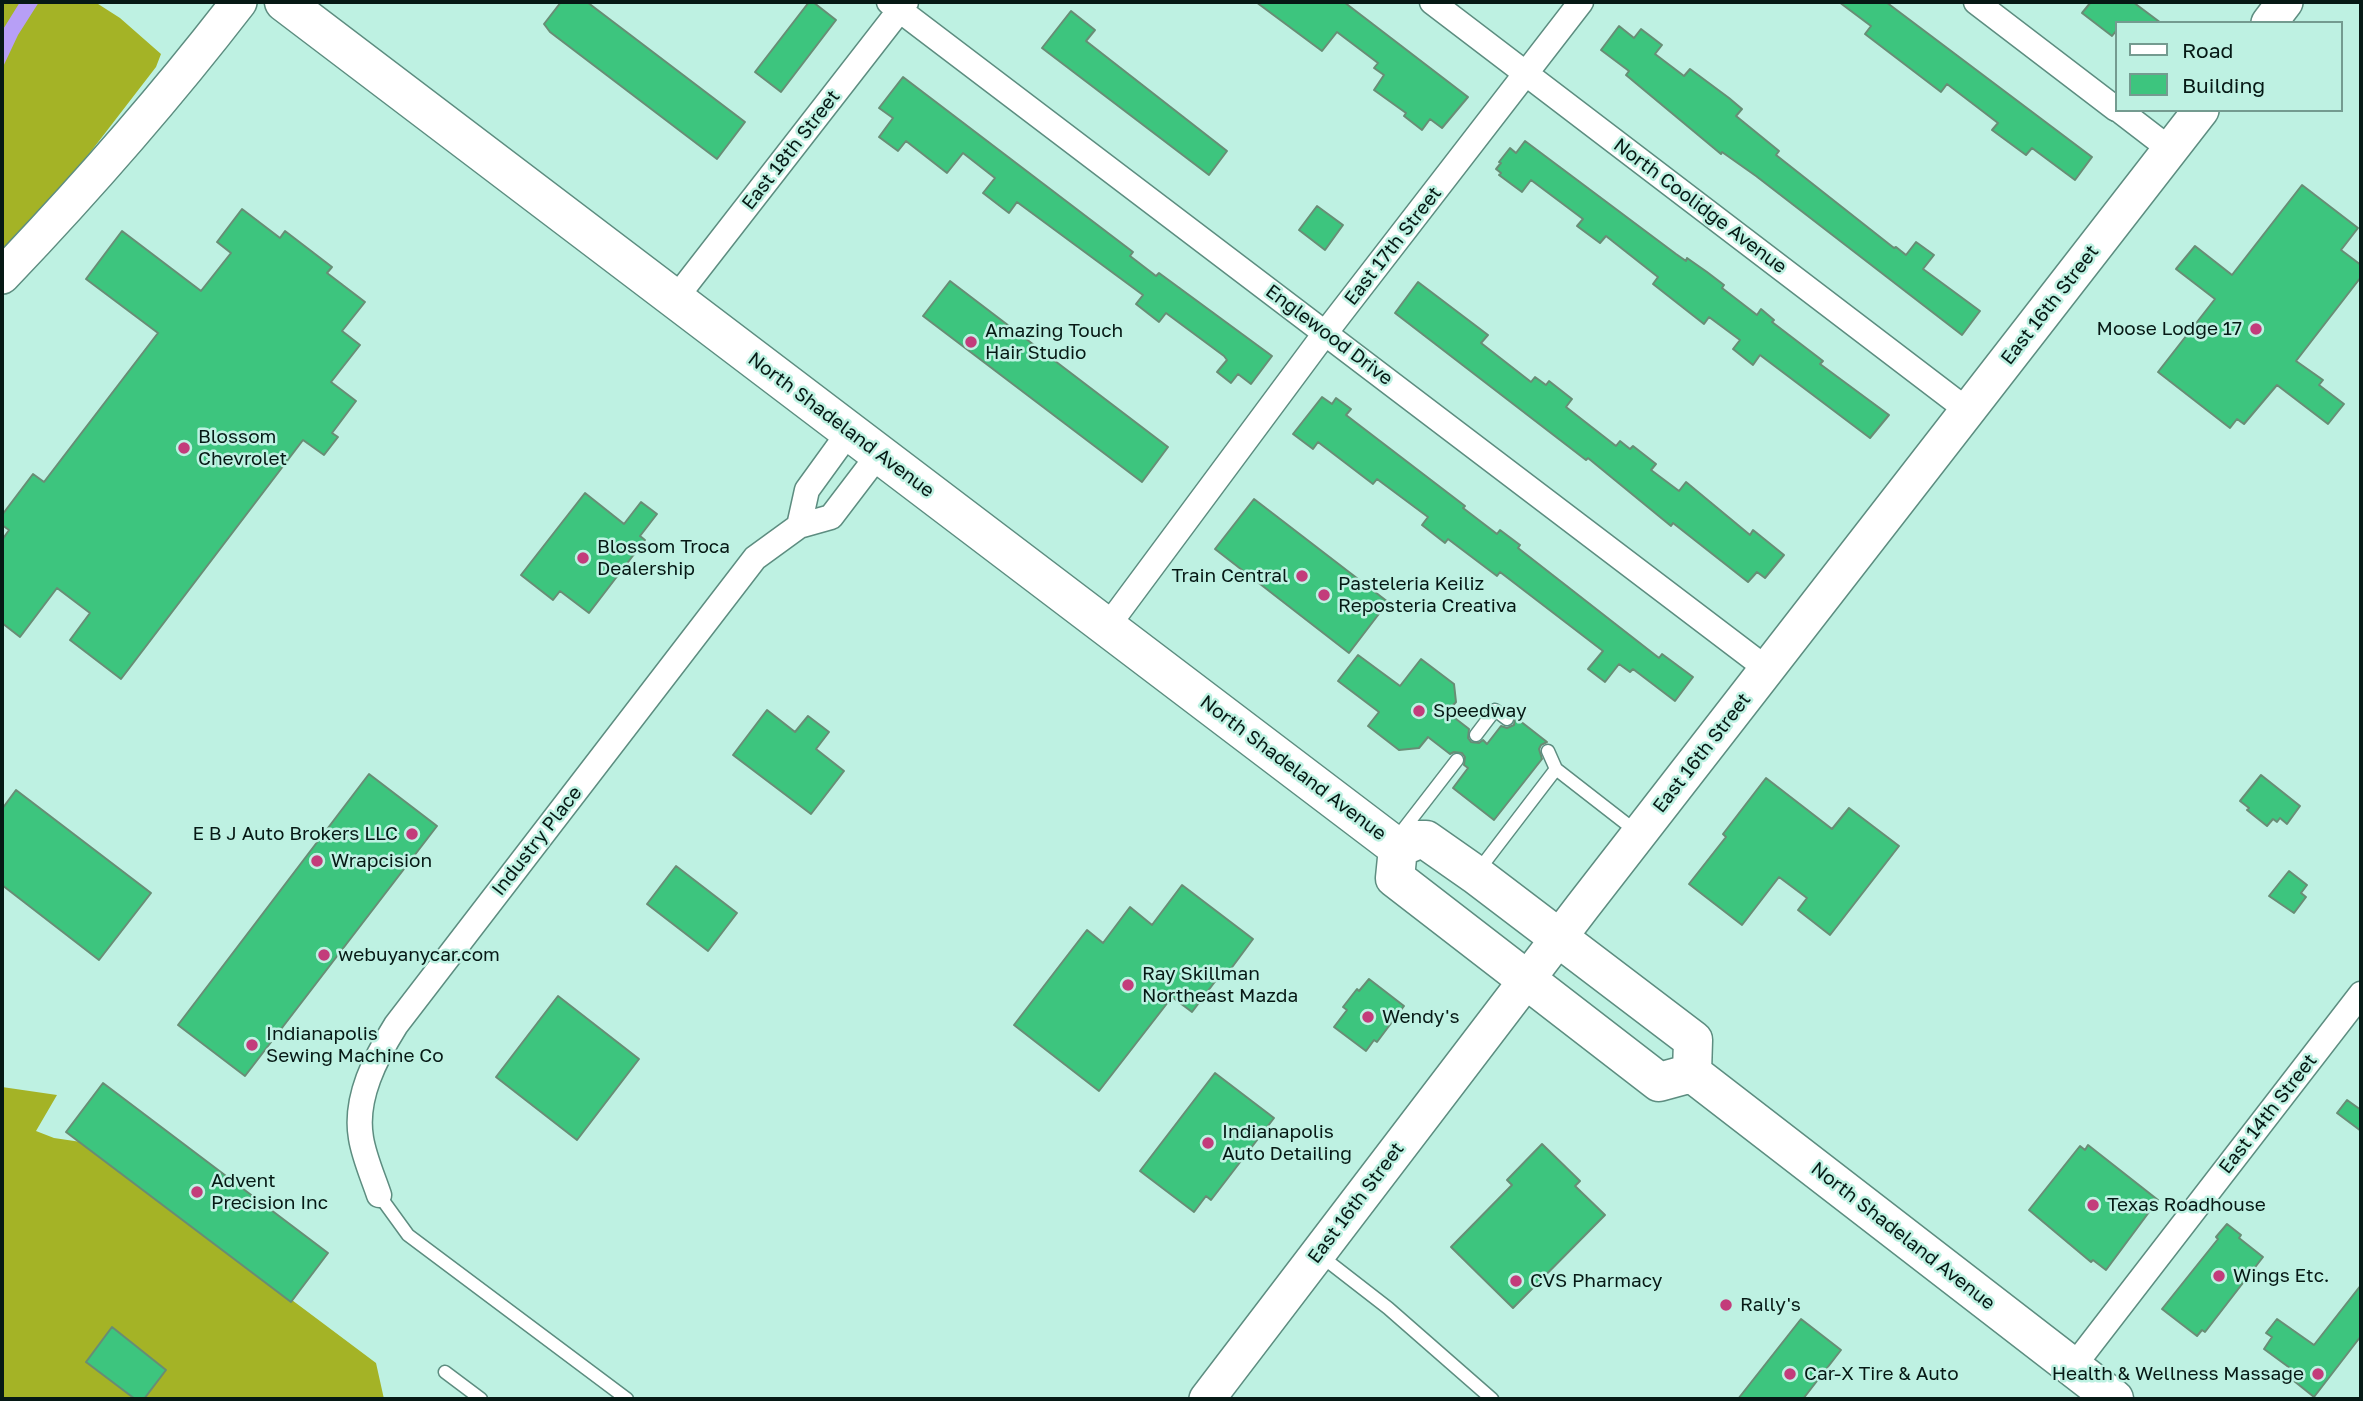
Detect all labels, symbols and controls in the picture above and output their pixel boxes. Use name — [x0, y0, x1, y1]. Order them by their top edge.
legend — [2114, 21, 2342, 112]
text: Road — [2182, 37, 2233, 63]
text: Building — [2182, 72, 2265, 98]
street label: East 18th Street — [737, 86, 845, 214]
street label: North Coolidge Avenue — [1609, 133, 1791, 279]
street label: East 17th Street — [1340, 182, 1446, 310]
street label: East 16th Street — [1996, 241, 2104, 369]
street label: Englewood Drive — [1261, 280, 1397, 390]
place label: Moose Lodge 17 — [2097, 318, 2242, 340]
place label: Amazing Touch Hair Studio — [985, 320, 1123, 364]
marker: Moose Lodge 17 — [2248, 321, 2264, 337]
marker: Amazing Touch Hair Studio — [963, 334, 979, 350]
street label: North Shadeland Avenue — [744, 348, 938, 502]
place label: Blossom Chevrolet — [198, 426, 287, 470]
marker: Blossom Chevrolet — [176, 440, 192, 456]
place label: Blossom Troca Dealership — [597, 536, 730, 580]
marker: Blossom Troca Dealership — [575, 550, 591, 566]
place label: Train Central — [1171, 565, 1288, 587]
marker: Train Central — [1294, 568, 1310, 584]
place label: Pasteleria Keiliz Reposteria Creativa — [1338, 573, 1517, 617]
marker: Pasteleria Keiliz Reposteria Creativa — [1316, 587, 1332, 603]
street label: East 16th Street — [1648, 689, 1756, 817]
street label: North Shadeland Avenue — [1196, 691, 1390, 845]
place label: Speedway — [1433, 700, 1527, 722]
marker: Speedway — [1411, 703, 1427, 719]
street label: Industry Place — [487, 782, 587, 900]
place label: E B J Auto Brokers LLC — [193, 823, 398, 845]
marker: E B J Auto Brokers LLC — [404, 826, 420, 842]
place label: Wrapcision — [331, 850, 432, 872]
marker: Wrapcision — [309, 853, 325, 869]
place label: webuyanycar.com — [338, 944, 500, 966]
marker: webuyanycar.com — [316, 947, 332, 963]
place label: Ray Skillman Northeast Mazda — [1142, 963, 1298, 1007]
marker: Ray Skillman Northeast Mazda — [1120, 977, 1136, 993]
place label: Wendy's — [1382, 1006, 1460, 1028]
marker: Wendy's — [1360, 1009, 1376, 1025]
place label: Indianapolis Sewing Machine Co — [266, 1023, 444, 1067]
marker: Indianapolis Sewing Machine Co — [244, 1037, 260, 1053]
street label: East 14th Street — [2214, 1050, 2322, 1178]
place label: Indianapolis Auto Detailing — [1222, 1121, 1352, 1165]
marker: Indianapolis Auto Detailing — [1200, 1135, 1216, 1151]
street label: East 16th Street — [1303, 1138, 1409, 1268]
street label: North Shadeland Avenue — [1807, 1157, 1999, 1315]
place label: Advent Precision Inc — [211, 1170, 328, 1214]
marker: Advent Precision Inc — [189, 1184, 205, 1200]
place label: Texas Roadhouse — [2107, 1194, 2266, 1216]
marker: Texas Roadhouse — [2085, 1197, 2101, 1213]
place label: Wings Etc. — [2233, 1265, 2329, 1287]
marker: Wings Etc. — [2211, 1268, 2227, 1284]
place label: CVS Pharmacy — [1530, 1270, 1662, 1292]
marker: CVS Pharmacy — [1508, 1273, 1524, 1289]
place label: Rally's — [1740, 1294, 1801, 1316]
marker: Rally's — [1718, 1297, 1734, 1313]
place label: Car-X Tire & Auto — [1804, 1363, 1959, 1385]
place label: Health & Wellness Massage — [2052, 1363, 2304, 1385]
marker: Car-X Tire & Auto — [1782, 1366, 1798, 1382]
marker: Health & Wellness Massage — [2310, 1366, 2326, 1382]

